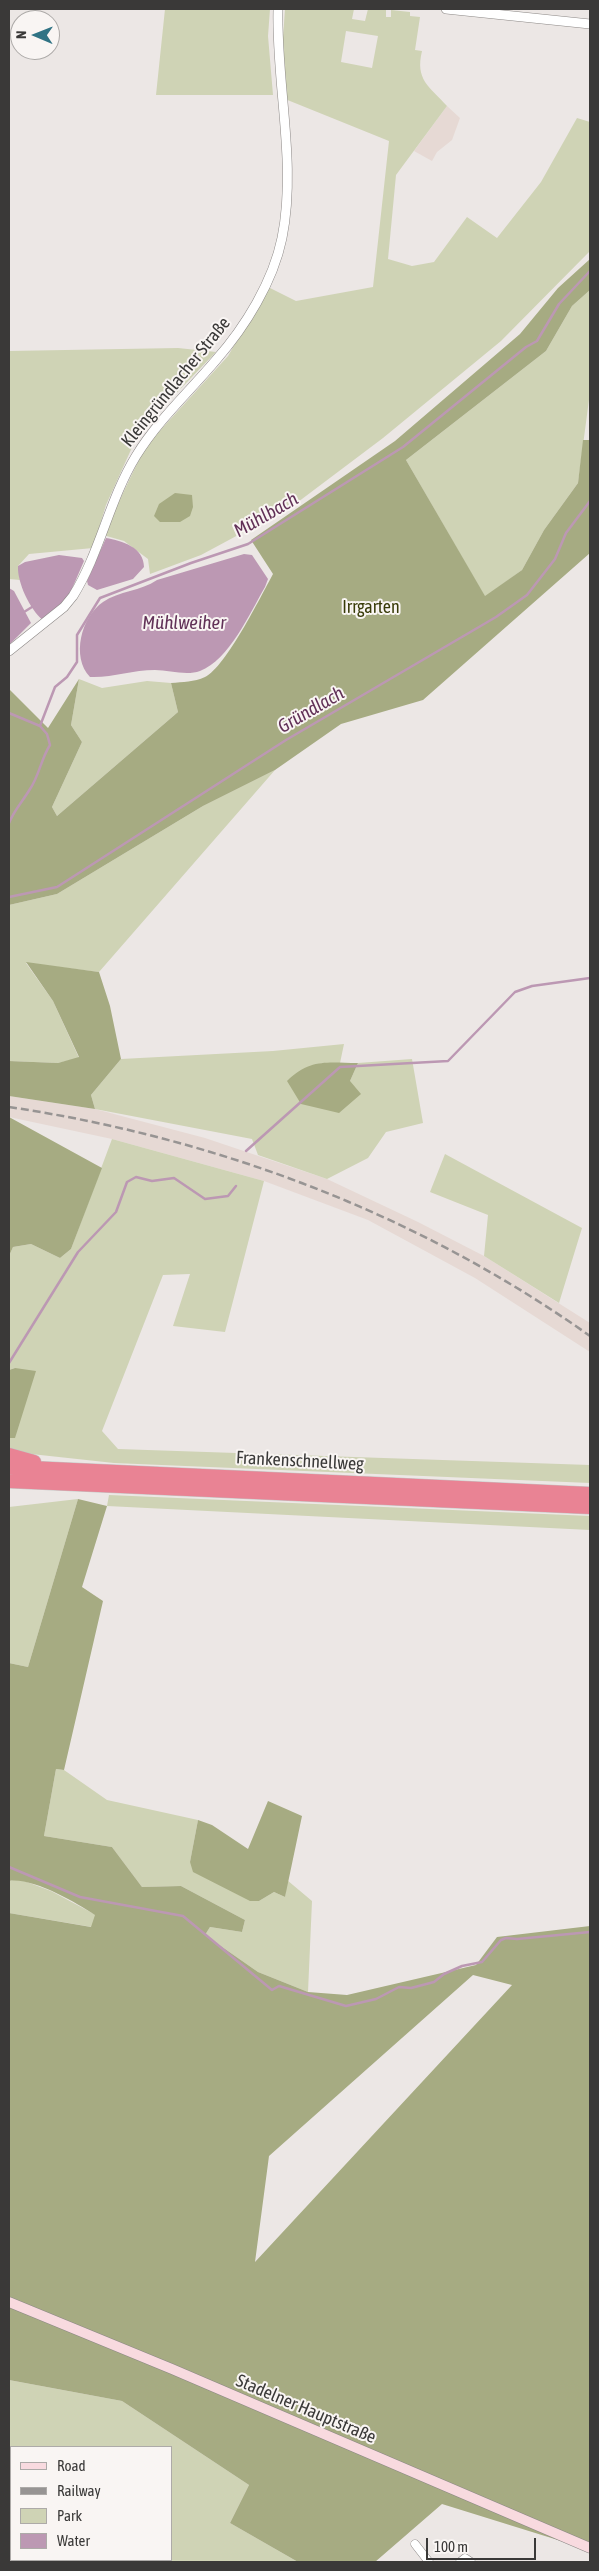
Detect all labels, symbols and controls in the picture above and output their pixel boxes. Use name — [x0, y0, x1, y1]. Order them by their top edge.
north arrow — [10, 10, 60, 60]
text: N — [13, 30, 29, 39]
street label: Kleingründlacher Straße — [117, 313, 235, 451]
water label: Mühlbach — [230, 488, 302, 542]
park label: Irrgarten — [342, 596, 400, 618]
water label: Mühlweiher — [142, 612, 226, 634]
water label: Gründlach — [274, 682, 348, 738]
street label: Frankenschnellweg — [236, 1447, 364, 1475]
street label: Stadelner Hauptstraße — [233, 2370, 379, 2448]
legend — [10, 2446, 172, 2561]
text: Road — [57, 2457, 86, 2474]
text: Railway — [57, 2482, 101, 2499]
text: Park — [57, 2507, 82, 2524]
scale bar — [429, 2528, 539, 2560]
text: Water — [57, 2532, 90, 2549]
text: 100 m — [434, 2538, 468, 2555]

